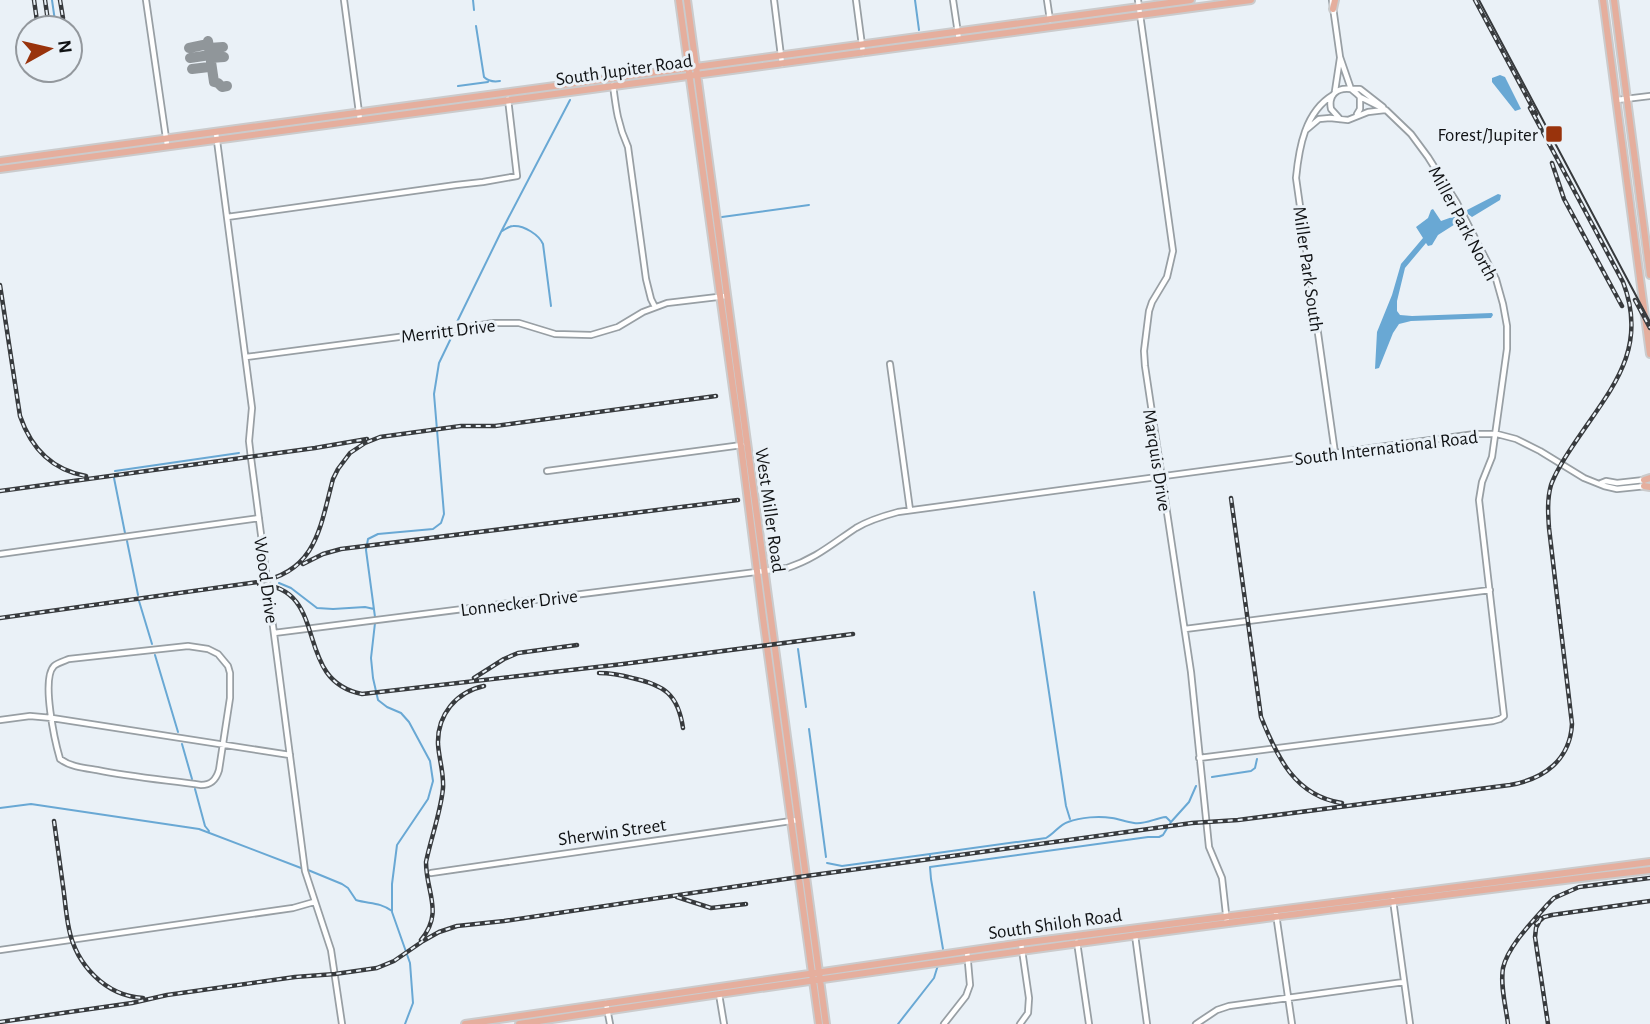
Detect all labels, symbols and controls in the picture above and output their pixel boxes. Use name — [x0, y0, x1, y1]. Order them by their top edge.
north arrow — [14, 14, 84, 84]
text: N — [54, 39, 75, 55]
street label: South Jupiter Road — [555, 51, 694, 89]
marker: Forest/Jupiter — [1544, 124, 1564, 144]
place label: Forest/Jupiter — [1438, 126, 1538, 145]
street label: Miller Park North — [1425, 163, 1501, 284]
street label: Miller Park South — [1289, 205, 1326, 333]
street label: Merritt Drive — [400, 316, 497, 347]
street label: Marquis Drive — [1139, 408, 1174, 513]
street label: South International Road — [1293, 428, 1479, 469]
street label: West Miller Road — [751, 447, 788, 574]
street label: Wood Drive — [250, 536, 281, 625]
street label: Lonnecker Drive — [459, 587, 579, 620]
street label: Sherwin Street — [557, 816, 667, 849]
street label: South Shiloh Road — [987, 906, 1123, 943]

